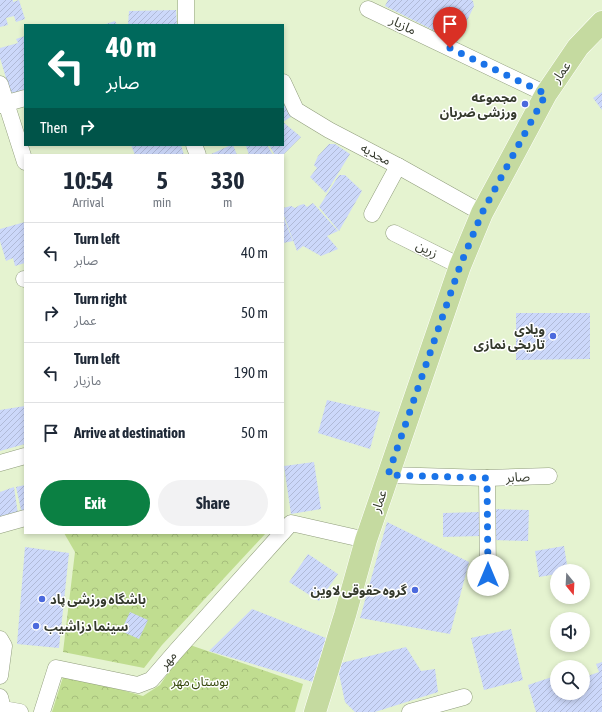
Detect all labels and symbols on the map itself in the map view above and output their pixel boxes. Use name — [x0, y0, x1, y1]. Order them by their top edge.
pin — [433, 7.0, 467, 48]
street label: مازیار — [386, 12, 419, 38]
street label: عمار — [548, 58, 574, 86]
place label: مجموعه ورزشی ضربان — [440, 90, 517, 120]
marker: مجموعه ورزشی ضربان — [520, 99, 530, 109]
street label: مجدیه — [358, 140, 394, 168]
street label: زرین — [413, 237, 440, 262]
place label: ویلای تاریخی نمازی — [474, 322, 545, 352]
marker: ویلای تاریخی نمازی — [548, 331, 558, 341]
street label: صابر — [505, 469, 531, 485]
street label: عمار — [368, 487, 390, 515]
position arrow — [467, 554, 509, 596]
north arrow — [550, 564, 590, 604]
place label: گروه حقوقی لاوین — [310, 583, 407, 598]
marker: گروه حقوقی لاوین — [410, 585, 420, 595]
place label: باشگاه ورزشی پاد — [50, 592, 146, 607]
marker: باشگاه ورزشی پاد — [37, 594, 47, 604]
place label: سینما دزاشیب — [44, 619, 128, 634]
marker: سینما دزاشیب — [31, 621, 41, 631]
street label: مهر — [156, 648, 181, 673]
park label: بوستان مهر — [170, 674, 229, 690]

